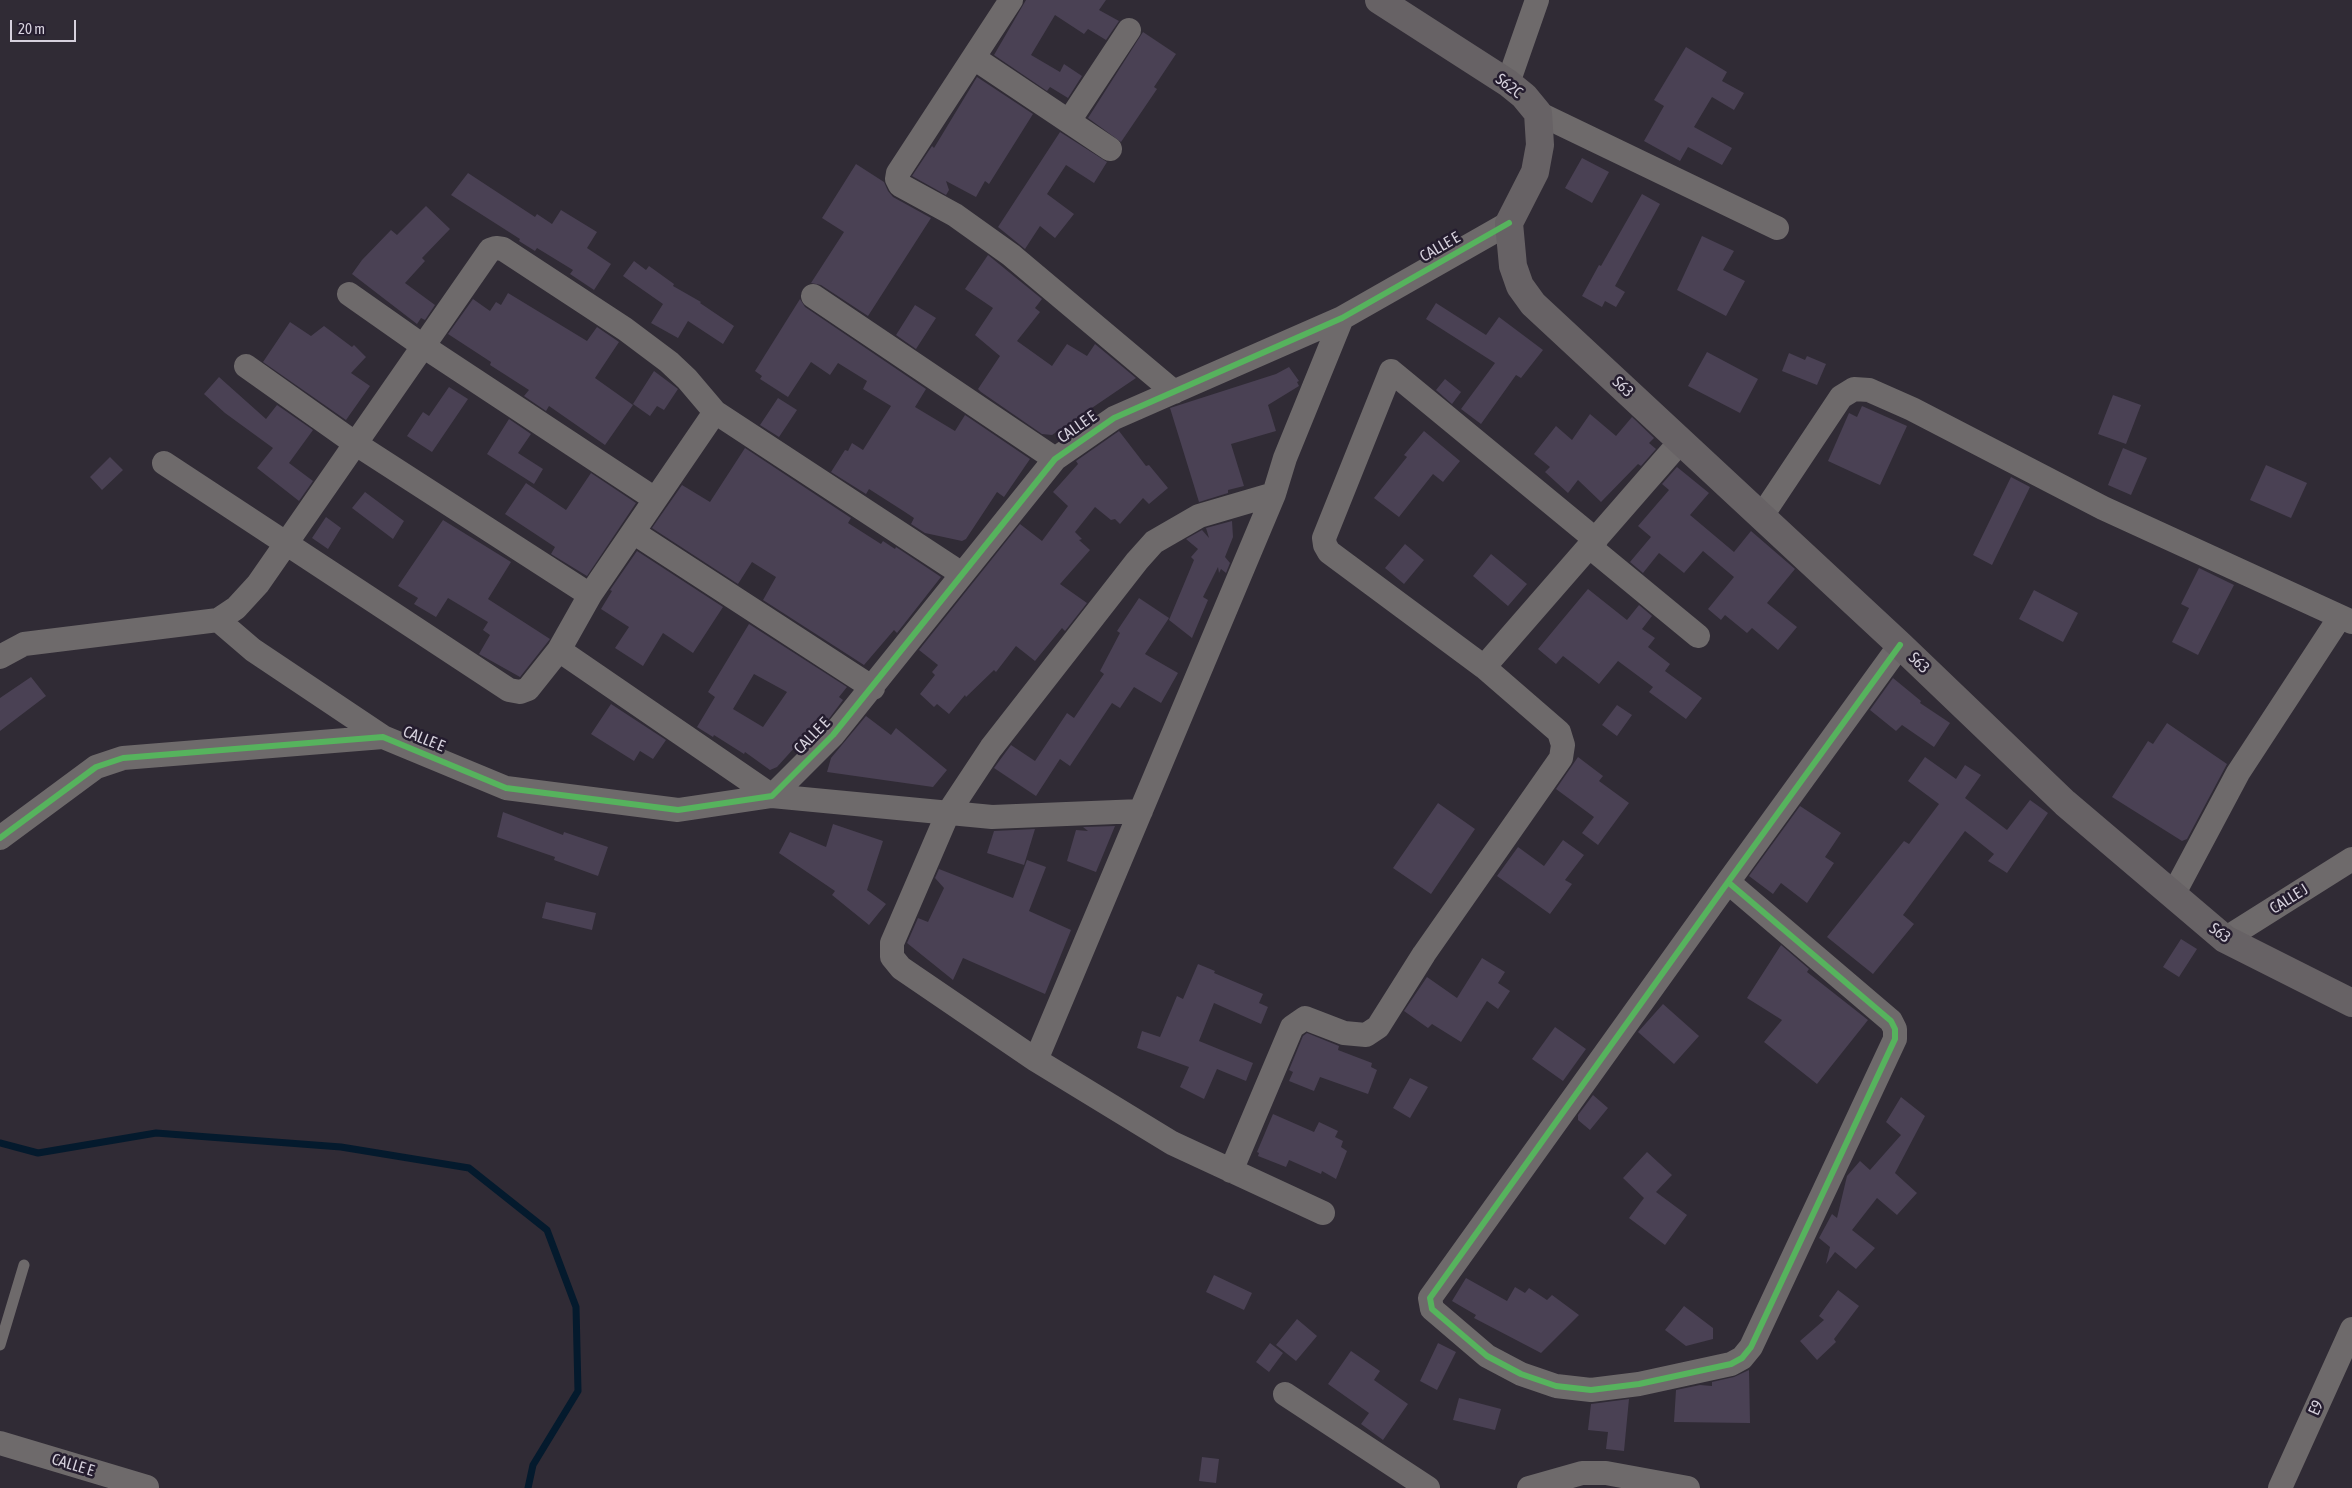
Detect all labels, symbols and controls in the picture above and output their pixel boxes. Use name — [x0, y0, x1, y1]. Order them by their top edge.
scale bar — [12, 10, 79, 42]
text: 20 m — [18, 20, 45, 37]
street label: S62C — [1492, 70, 1526, 102]
street label: CALLE E — [1416, 228, 1464, 266]
street label: S63 — [1608, 373, 1638, 401]
street label: CALLE E — [1054, 407, 1100, 447]
street label: S63 — [1905, 649, 1933, 677]
street label: CALLE E — [790, 714, 834, 758]
street label: CALLE E — [400, 722, 448, 756]
street label: CALLE J — [2266, 880, 2312, 918]
street label: S63 — [2206, 919, 2234, 947]
street label: E9 — [2304, 1398, 2328, 1418]
street label: CALLE E — [50, 1449, 96, 1481]

